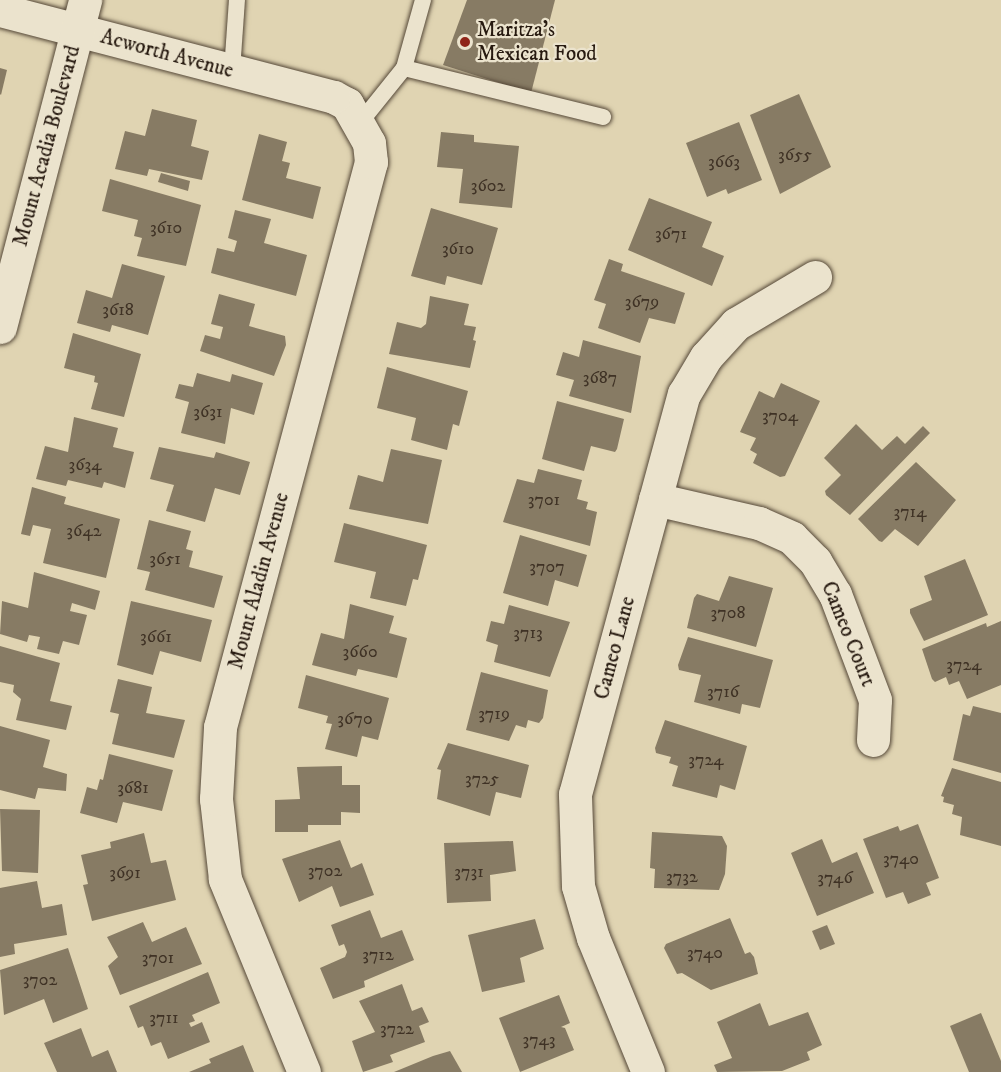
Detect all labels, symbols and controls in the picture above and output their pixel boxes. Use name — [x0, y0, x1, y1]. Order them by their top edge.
place label: Maritza's Mexican Food — [477, 17, 597, 67]
street label: Acworth Avenue — [98, 24, 236, 84]
marker: Maritza's Mexican Food — [458, 35, 472, 49]
street label: Mount Acadia Boulevard — [8, 43, 86, 249]
house number: 3655 — [778, 144, 812, 166]
house number: 3663 — [708, 151, 740, 173]
house number: 3602 — [471, 175, 505, 197]
house number: 3610 — [150, 217, 182, 239]
house number: 3671 — [655, 223, 687, 245]
house number: 3610 — [442, 238, 474, 260]
house number: 3679 — [625, 291, 659, 313]
house number: 3618 — [102, 299, 134, 321]
house number: 3687 — [583, 367, 617, 389]
house number: 3631 — [193, 401, 223, 423]
house number: 3704 — [762, 405, 798, 427]
house number: 3634 — [68, 454, 102, 476]
house number: 3701 — [528, 489, 560, 511]
street label: Mount Aladin Avenue — [223, 490, 295, 672]
house number: 3714 — [893, 501, 927, 523]
house number: 3642 — [66, 520, 102, 542]
house number: 3651 — [149, 548, 181, 570]
house number: 3707 — [529, 556, 565, 578]
street label: Cameo Court — [816, 578, 880, 690]
street label: Cameo Lane — [589, 594, 641, 702]
house number: 3708 — [711, 602, 745, 624]
house number: 3713 — [513, 622, 543, 644]
house number: 3661 — [140, 626, 172, 648]
house number: 3660 — [342, 641, 378, 663]
house number: 3724 — [946, 654, 982, 676]
house number: 3716 — [707, 681, 739, 703]
house number: 3719 — [478, 703, 510, 725]
house number: 3670 — [337, 708, 373, 730]
house number: 3724 — [688, 749, 724, 771]
house number: 3725 — [465, 768, 499, 790]
house number: 3681 — [117, 777, 149, 799]
house number: 3740 — [883, 848, 919, 870]
house number: 3702 — [308, 860, 342, 882]
house number: 3731 — [454, 861, 484, 883]
house number: 3691 — [109, 862, 141, 884]
house number: 3732 — [666, 866, 698, 888]
house number: 3746 — [817, 867, 853, 889]
house number: 3740 — [687, 942, 723, 964]
house number: 3712 — [362, 944, 394, 966]
house number: 3701 — [142, 947, 174, 969]
house number: 3702 — [23, 969, 57, 991]
house number: 3711 — [149, 1007, 179, 1029]
house number: 3722 — [380, 1018, 414, 1040]
house number: 3743 — [523, 1029, 555, 1051]

